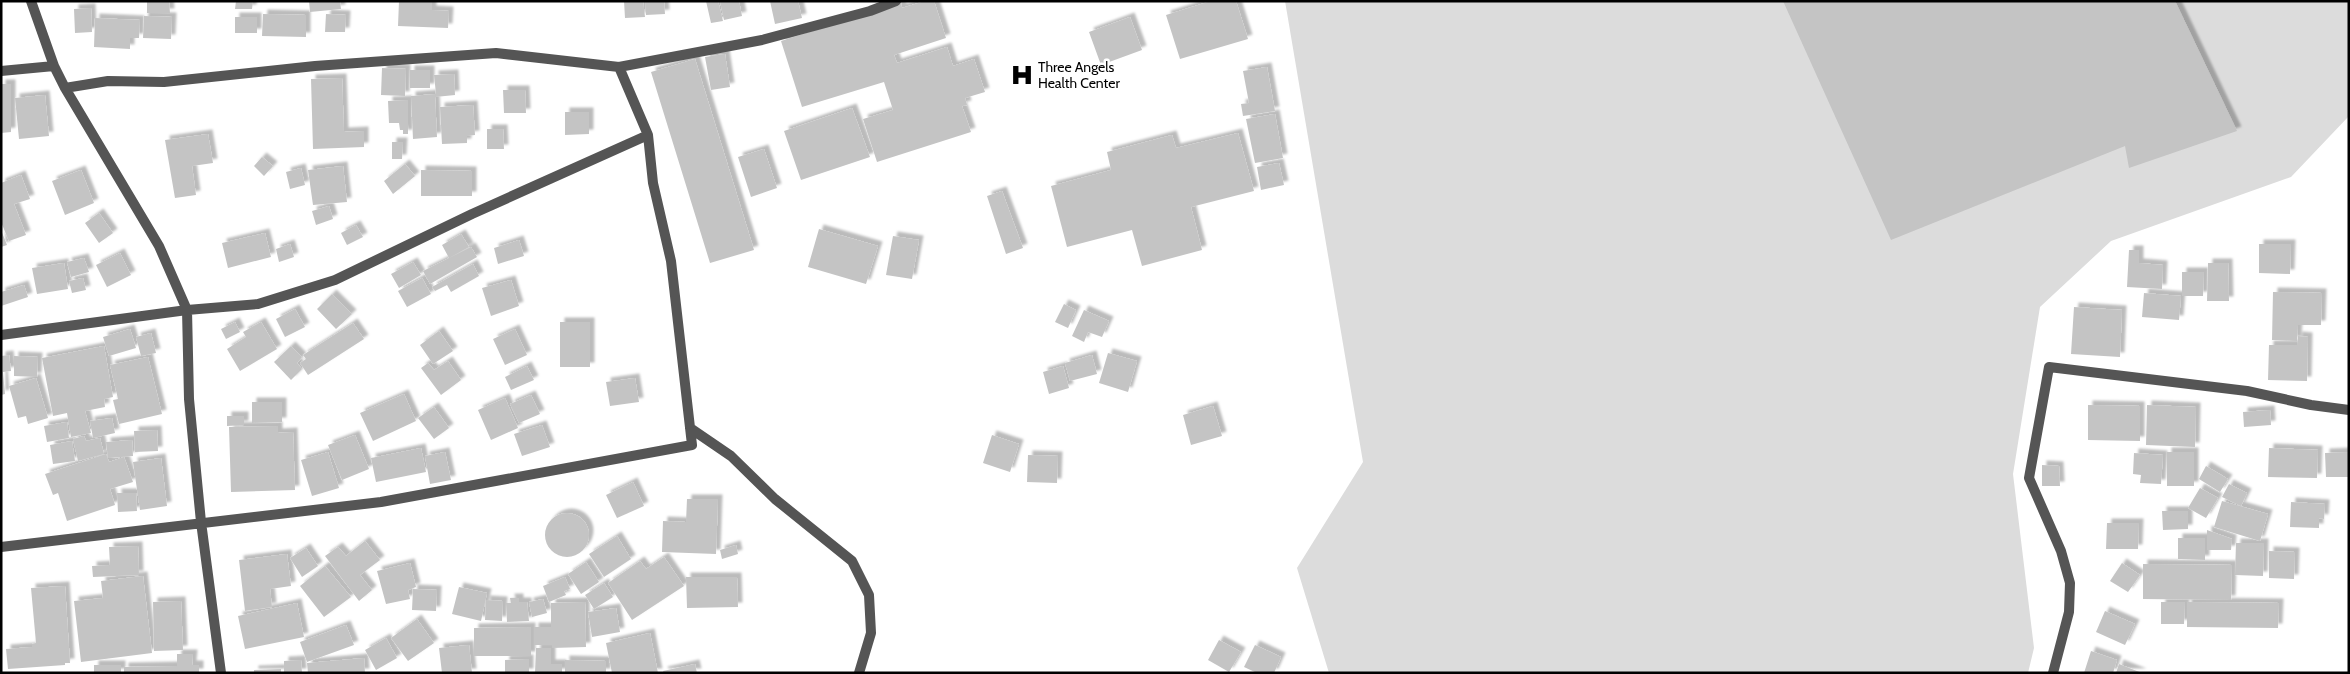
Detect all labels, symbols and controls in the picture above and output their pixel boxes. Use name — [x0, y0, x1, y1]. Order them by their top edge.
place label: Three Angels Health Center — [1038, 58, 1120, 92]
hospital icon: Three Angels Health Center — [1009, 62, 1035, 88]

